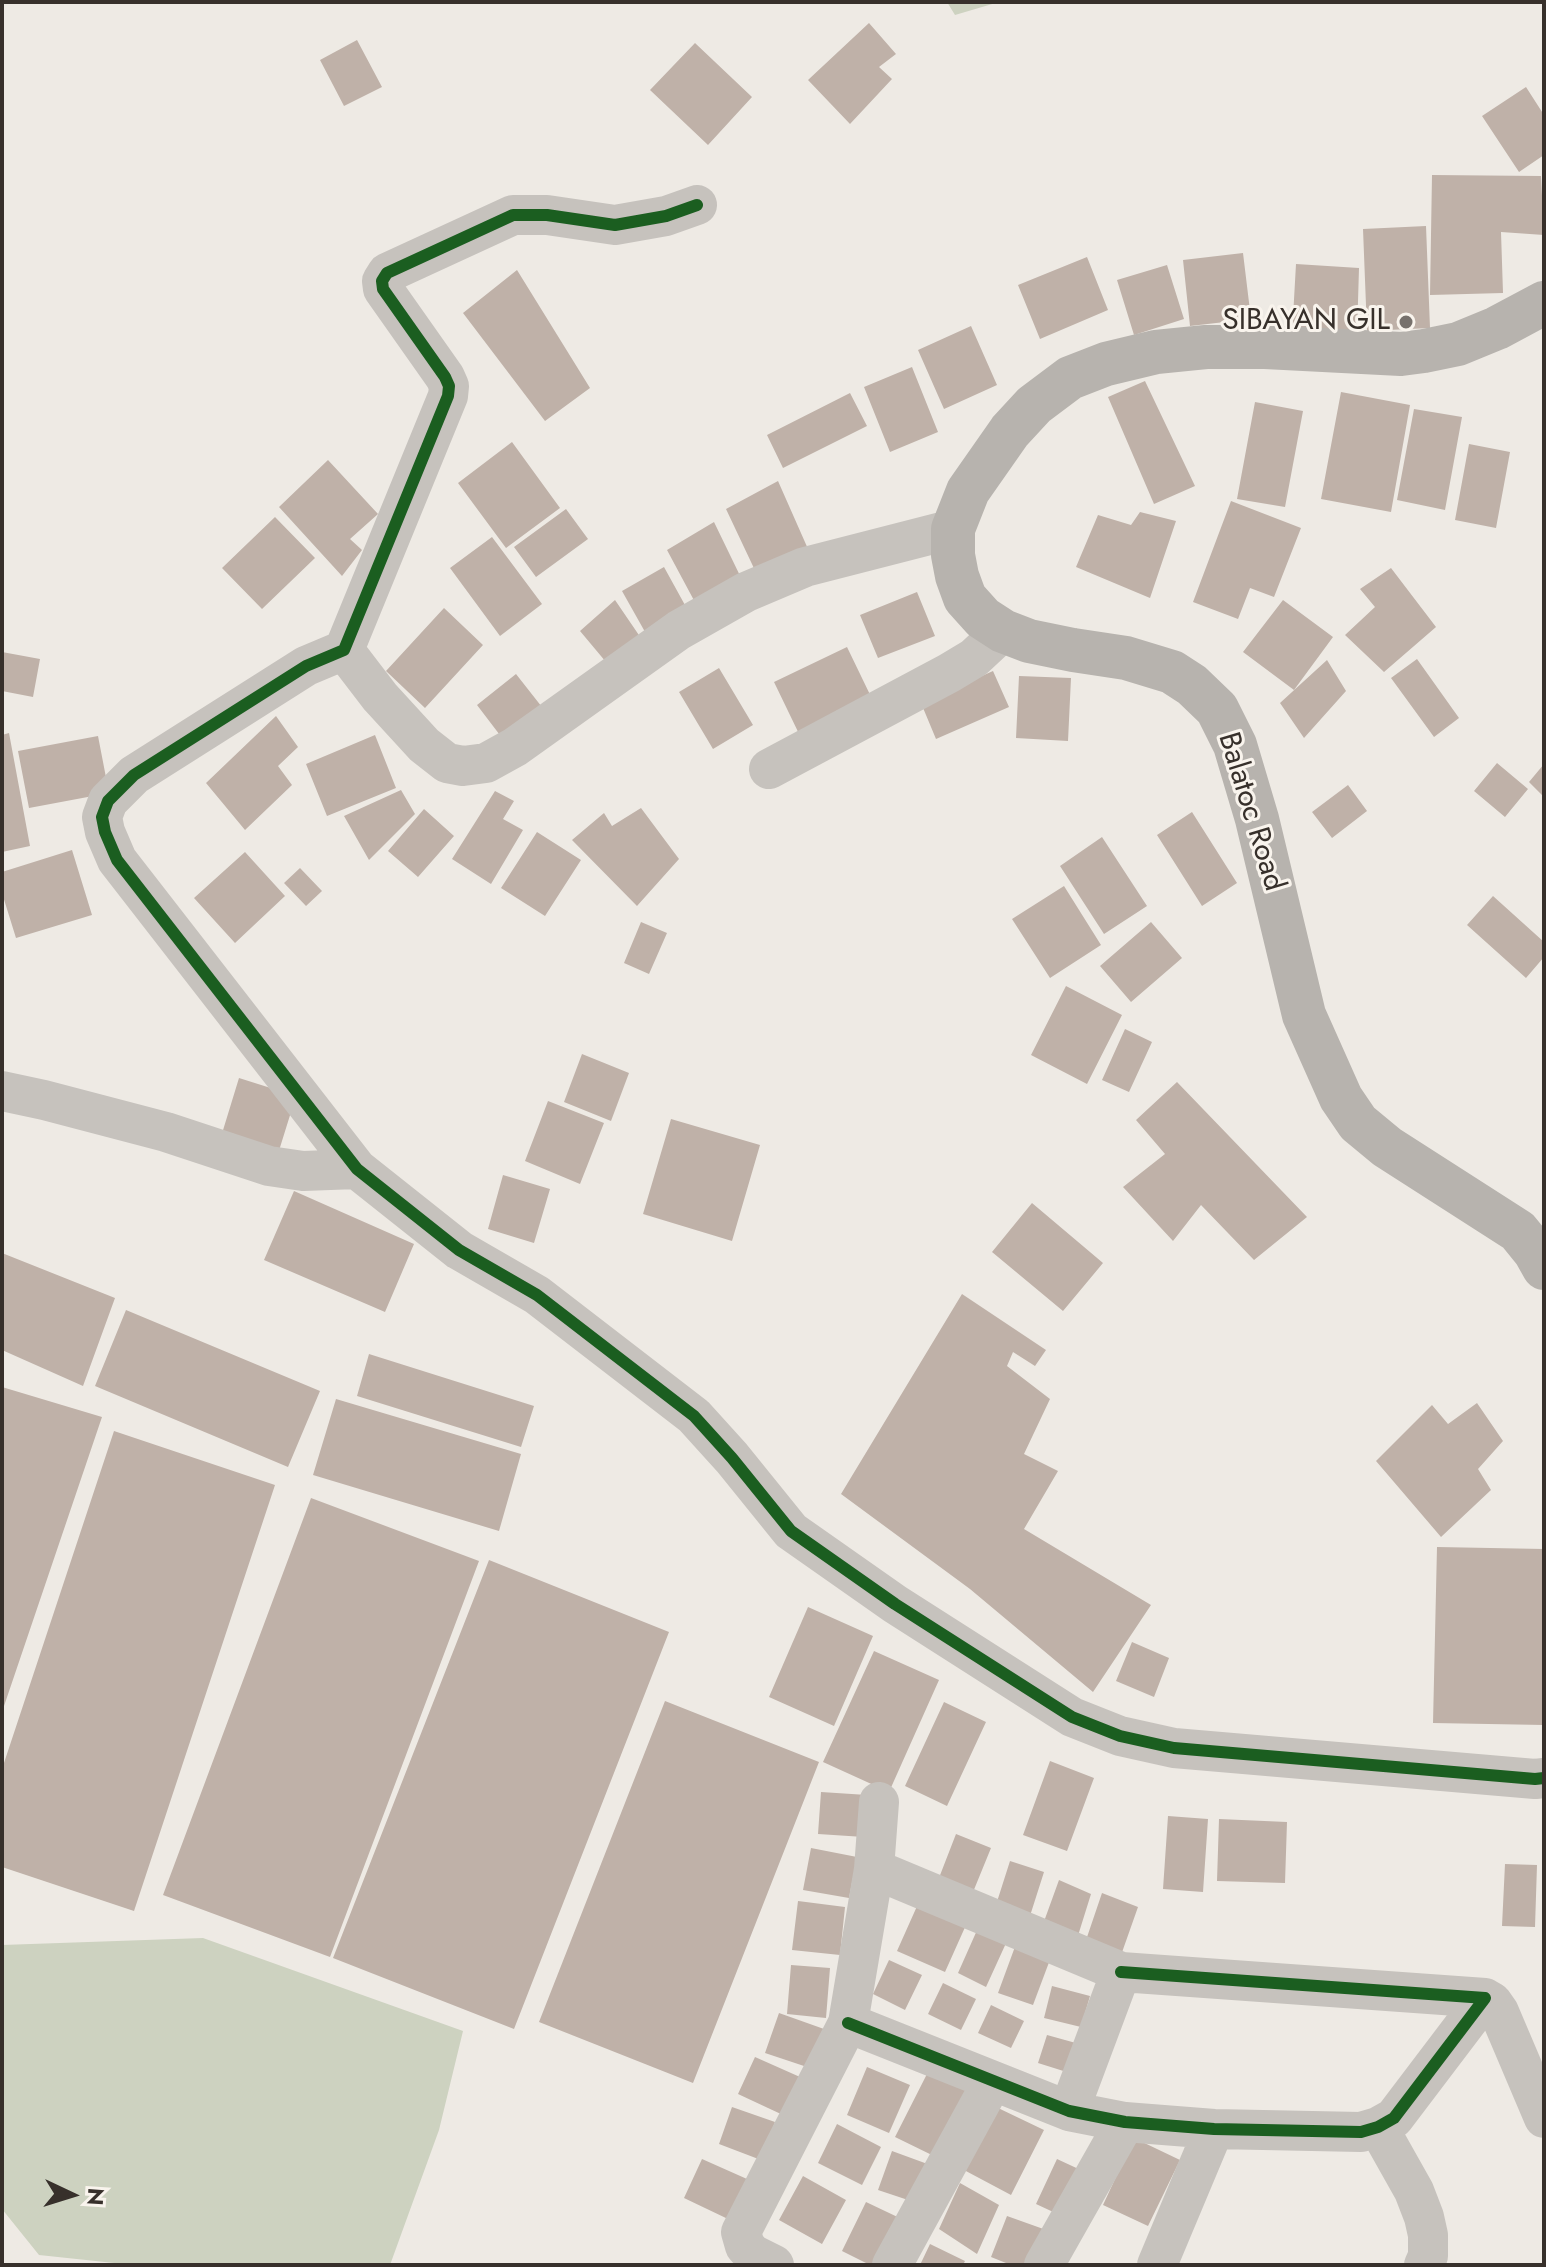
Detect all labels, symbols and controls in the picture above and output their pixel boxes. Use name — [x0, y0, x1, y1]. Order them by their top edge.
place label: SIBAYAN GIL — [1222, 304, 1390, 340]
marker: SIBAYAN GIL — [1397, 313, 1415, 331]
street label: Balatoc Road — [1209, 728, 1291, 896]
north arrow — [32, 2155, 112, 2235]
text: N — [79, 2187, 113, 2207]

